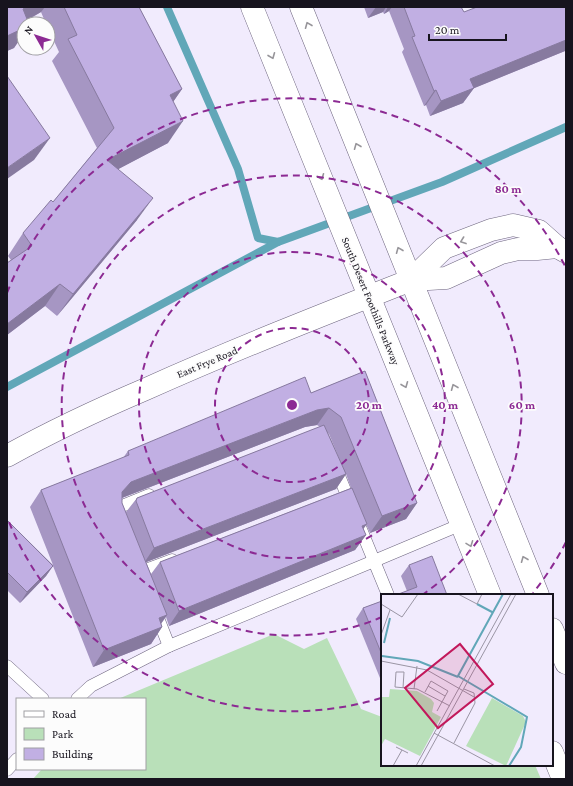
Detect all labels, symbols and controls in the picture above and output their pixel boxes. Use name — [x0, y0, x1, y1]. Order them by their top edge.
north arrow — [16, 16, 56, 56]
scale bar — [429, 16, 506, 42]
one-way arrow — [305, 21, 313, 28]
text: N — [21, 23, 36, 36]
text: 20 m — [435, 23, 460, 37]
one-way arrow — [268, 53, 276, 60]
one-way arrow — [353, 142, 361, 149]
one-way arrow — [317, 174, 325, 181]
text: 80 m — [495, 182, 522, 196]
street label: South Desert Foothills Parkway — [339, 235, 403, 368]
one-way arrow — [459, 236, 466, 244]
one-way arrow — [396, 247, 404, 254]
street label: East Frye Road — [175, 344, 240, 381]
one-way arrow — [400, 381, 408, 388]
one-way arrow — [451, 383, 459, 390]
centre of rings — [285, 398, 299, 412]
text: 20 m — [356, 398, 383, 412]
text: 40 m — [432, 398, 459, 412]
text: 60 m — [509, 398, 536, 412]
one-way arrow — [465, 541, 473, 548]
one-way arrow — [520, 555, 528, 562]
inset map — [381, 594, 553, 766]
legend — [16, 698, 146, 770]
text: Road — [52, 707, 77, 721]
text: Park — [52, 727, 74, 741]
text: Building — [52, 747, 93, 761]

